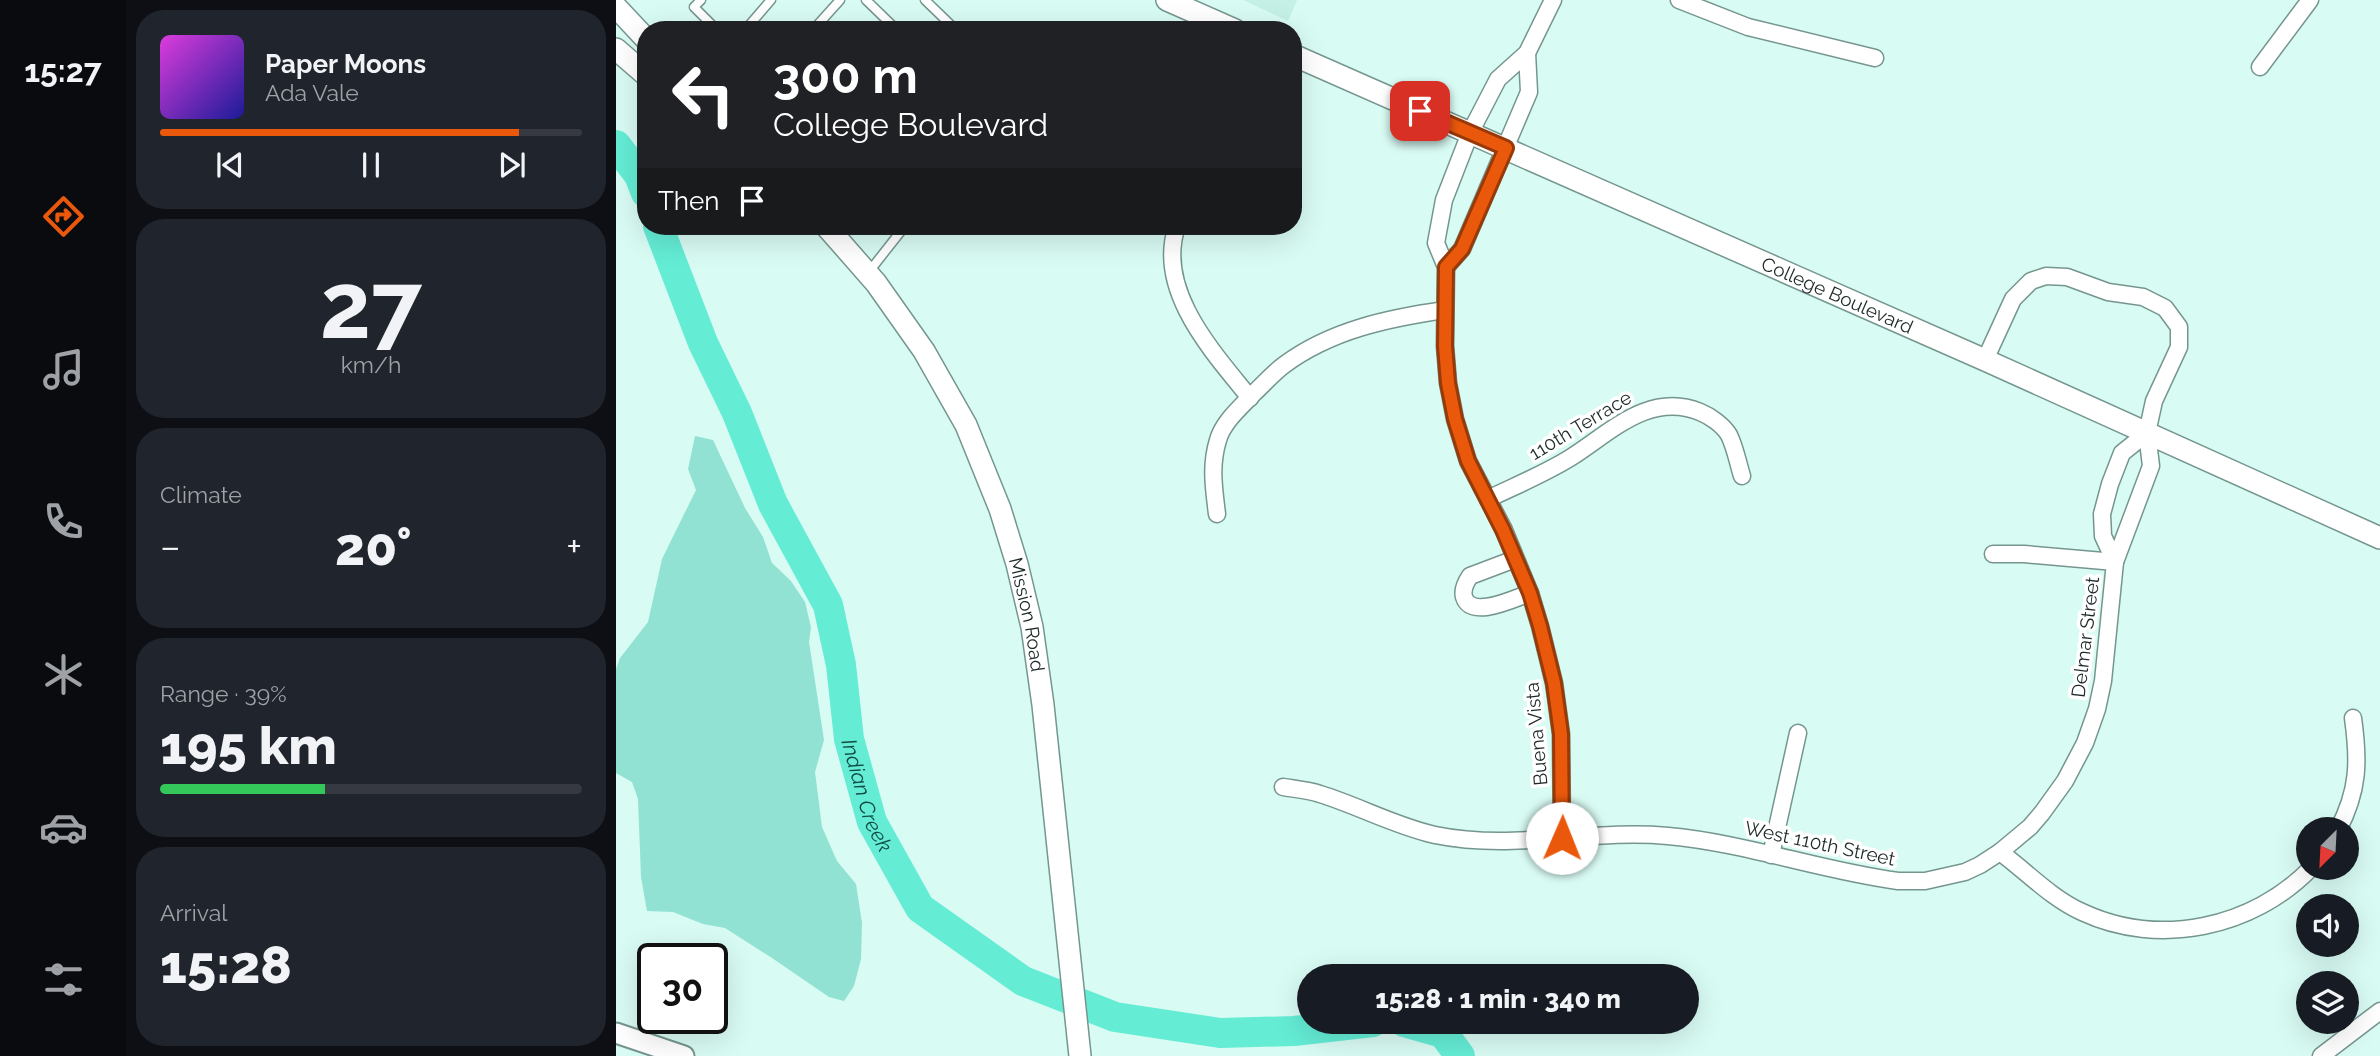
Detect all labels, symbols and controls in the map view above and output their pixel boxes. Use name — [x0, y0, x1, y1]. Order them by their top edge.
text: 300 m — [773, 47, 918, 104]
text: Paper Moons — [265, 49, 426, 79]
icon: left — [658, 49, 749, 140]
text: 15:27 — [24, 52, 102, 89]
text: Ada Vale — [265, 79, 359, 106]
pin — [1390, 81, 1450, 141]
icon: arrive — [1401, 92, 1439, 130]
text: College Boulevard — [773, 106, 1048, 143]
icon: previous — [211, 146, 249, 184]
icon: pause — [352, 146, 390, 184]
icon: next — [493, 146, 531, 184]
icon: arrive — [733, 182, 771, 220]
text: Then — [658, 186, 719, 216]
icon: directions — [39, 192, 88, 241]
text: 27 — [320, 252, 422, 359]
street label: College Boulevard — [1758, 252, 1917, 338]
icon: music — [39, 345, 88, 394]
text: km/h — [341, 351, 401, 378]
street label: 110th Terrace — [1525, 386, 1635, 464]
text: Climate — [160, 481, 242, 508]
icon: phone — [39, 497, 88, 546]
text: 20° — [335, 516, 412, 577]
text: − — [160, 524, 180, 569]
text: + — [566, 524, 582, 569]
street label: Mission Road — [1005, 555, 1049, 673]
street label: Delmar Street — [2067, 575, 2103, 699]
icon: climate — [39, 650, 88, 699]
text: Range · 39% — [160, 680, 287, 707]
street label: Buena Vista — [1521, 681, 1551, 787]
text: 195 km — [160, 715, 337, 776]
water label: Indian Creek — [837, 736, 899, 856]
position arrow — [1525, 801, 1599, 875]
icon: car — [39, 803, 88, 852]
street label: West 110th Street — [1743, 816, 1898, 870]
north arrow — [2296, 817, 2359, 880]
map controls — [2296, 817, 2359, 1034]
button: sound — [2296, 894, 2359, 957]
text: Arrival — [160, 899, 227, 926]
text: 15:28 — [160, 934, 292, 995]
speed limit sign: 30 — [637, 943, 728, 1034]
icon: filters — [39, 955, 88, 1004]
button: layers — [2296, 971, 2359, 1034]
text: 15:28 · 1 min · 340 m — [1375, 984, 1621, 1014]

